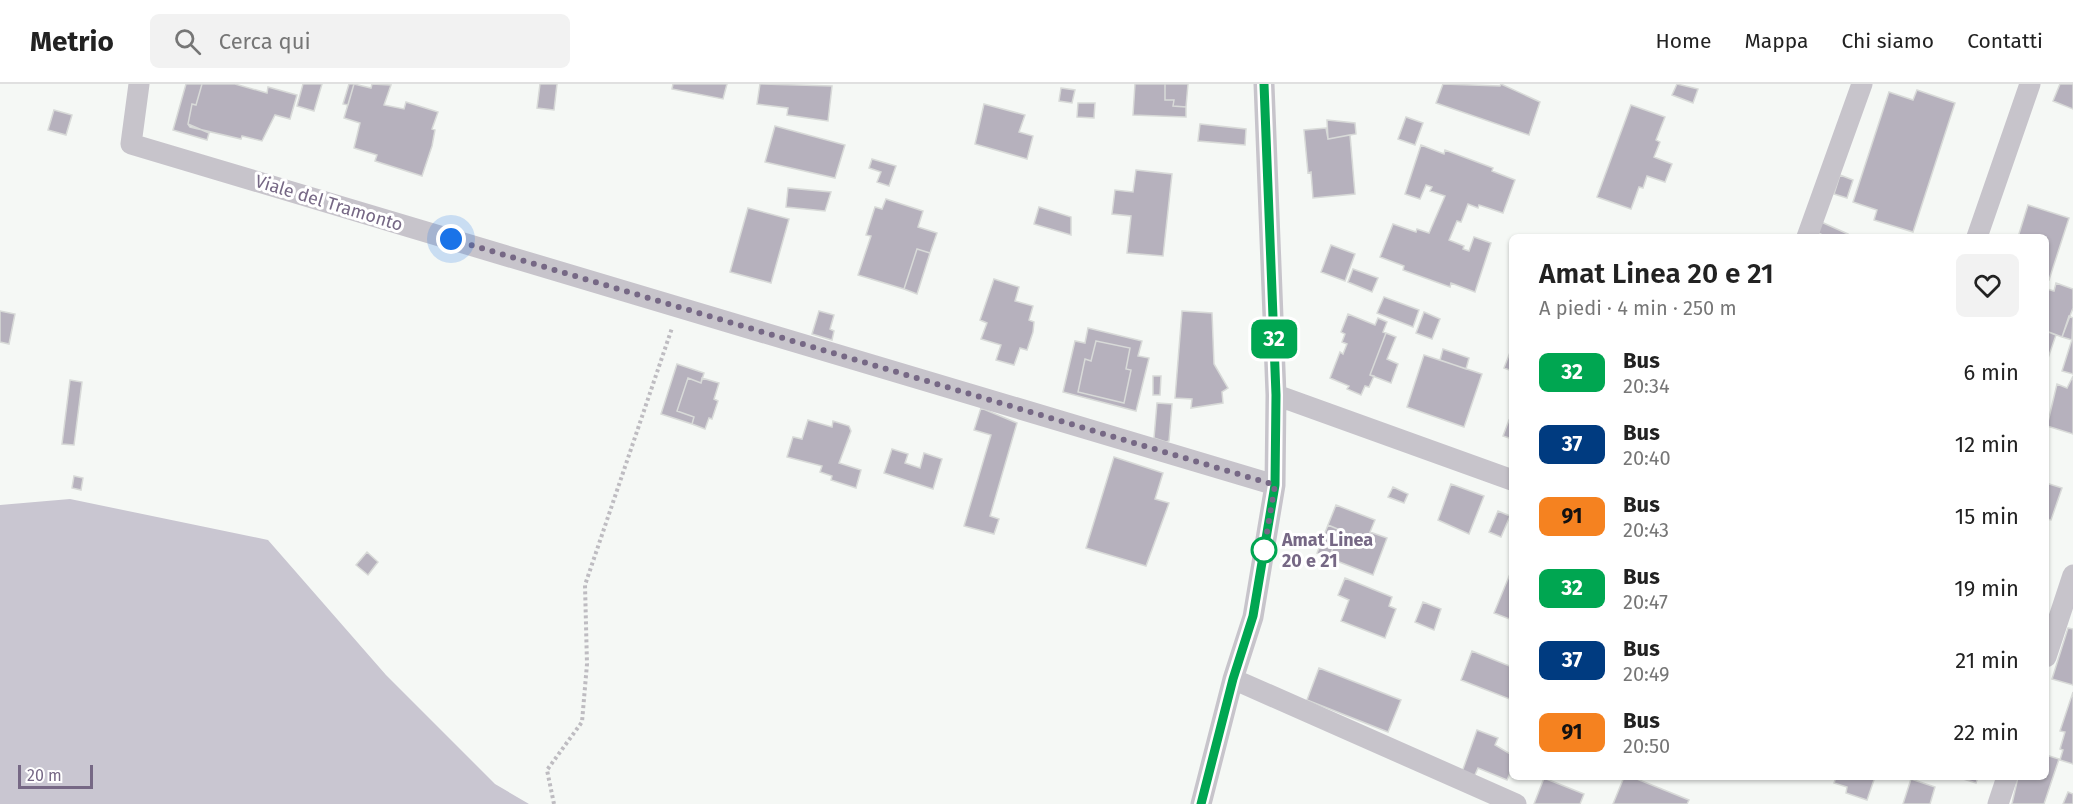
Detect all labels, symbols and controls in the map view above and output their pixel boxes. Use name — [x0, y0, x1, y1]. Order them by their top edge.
search box — [150, 14, 570, 68]
text: Metrio — [30, 25, 114, 58]
icon: search — [171, 25, 204, 58]
text: Cerca qui — [219, 28, 311, 55]
text: Home — [1655, 28, 1711, 54]
text: Mappa — [1744, 28, 1808, 54]
text: Chi siamo — [1841, 28, 1934, 54]
text: Contatti — [1967, 28, 2043, 54]
street label: Viale del Tramonto — [253, 170, 405, 236]
your location — [436, 224, 466, 254]
button: heart — [1956, 254, 2019, 317]
text: Amat Linea 20 e 21 — [1539, 257, 1774, 290]
text: A piedi · 4 min · 250 m — [1539, 296, 1737, 320]
line badge: 32 — [1247, 320, 1301, 358]
text: 32 — [1263, 326, 1285, 352]
text: Bus — [1623, 347, 1660, 374]
text: 32 — [1561, 359, 1583, 385]
text: 6 min — [1963, 359, 2019, 386]
text: 20:34 — [1623, 374, 1670, 398]
text: Bus — [1623, 419, 1660, 446]
text: 37 — [1562, 431, 1582, 457]
text: 12 min — [1955, 431, 2019, 458]
text: 20:40 — [1623, 446, 1671, 470]
text: Bus — [1623, 491, 1660, 518]
text: 91 — [1561, 503, 1583, 529]
text: 15 min — [1955, 503, 2019, 530]
text: 20:43 — [1623, 518, 1669, 542]
place label: Amat Linea 20 e 21 — [1281, 529, 1373, 572]
marker: Amat Linea 20 e 21 — [1251, 537, 1277, 563]
text: Bus — [1623, 563, 1660, 590]
text: 32 — [1561, 575, 1583, 601]
text: 19 min — [1954, 575, 2019, 602]
text: 20:47 — [1623, 590, 1668, 614]
text: Bus — [1623, 635, 1660, 662]
text: 37 — [1562, 647, 1582, 673]
text: 21 min — [1955, 647, 2019, 674]
text: 20:49 — [1623, 662, 1670, 686]
text: Bus — [1623, 707, 1660, 734]
text: 91 — [1561, 719, 1583, 745]
text: 22 min — [1953, 719, 2019, 746]
text: 20:50 — [1623, 734, 1670, 758]
scale bar — [18, 762, 93, 790]
text: 20 m — [27, 766, 62, 785]

